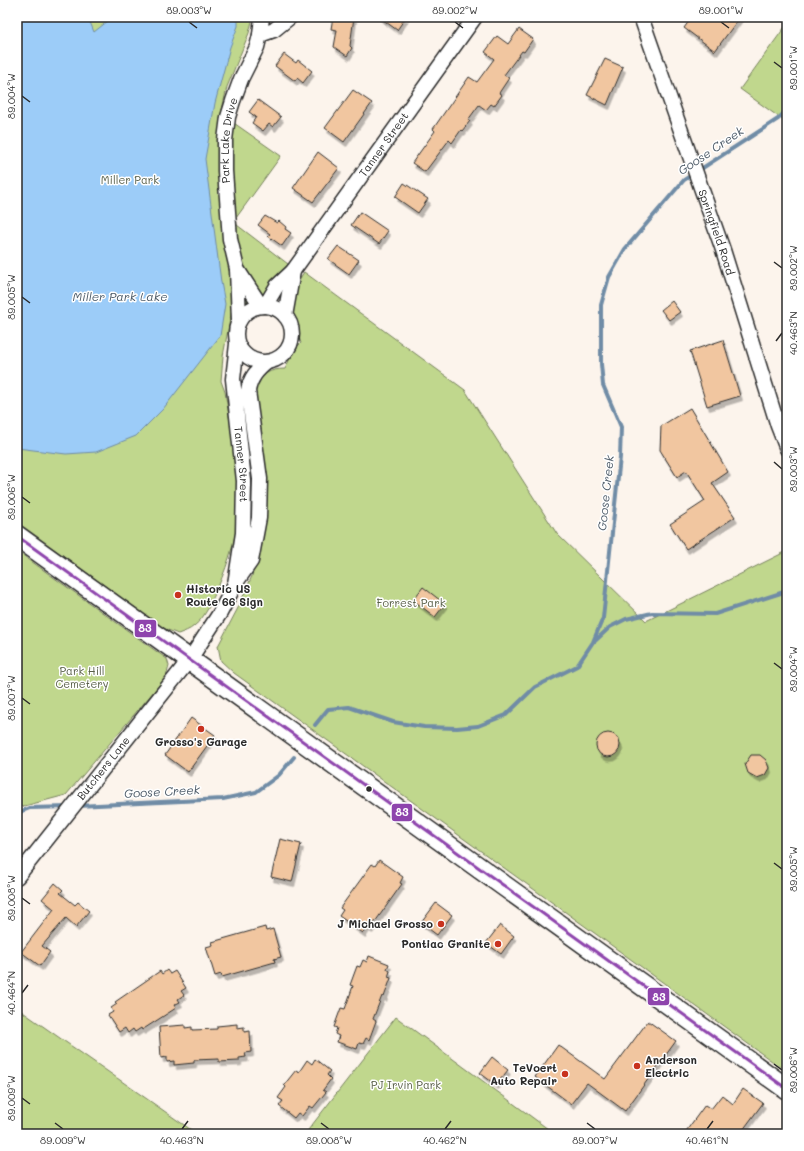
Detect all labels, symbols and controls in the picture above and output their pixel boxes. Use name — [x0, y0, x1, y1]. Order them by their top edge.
text: 89.003°W — [166, 3, 212, 17]
text: 89.002°W — [432, 3, 478, 17]
text: 89.001°W — [699, 3, 743, 17]
text: 89.001°W — [786, 46, 800, 90]
text: 89.004°W — [4, 73, 18, 119]
street label: Park Lake Drive — [217, 95, 241, 184]
street label: Tanner Street — [355, 109, 412, 179]
water label: Goose Creek — [674, 122, 747, 178]
park label: Miller Park — [101, 172, 159, 187]
street label: Springfield Road — [695, 187, 738, 277]
text: 89.002°W — [786, 245, 800, 291]
text: 89.005°W — [4, 274, 18, 320]
water label: Miller Park Lake — [72, 288, 168, 304]
text: 40.463°N — [786, 311, 800, 355]
street label: Tanner Street — [231, 426, 252, 503]
text: 89.003°W — [786, 446, 800, 492]
water label: Goose Creek — [593, 454, 617, 532]
text: 89.006°W — [4, 474, 18, 520]
place label: Historic US Route 66 Sign — [186, 581, 263, 609]
marker: Historic US Route 66 Sign — [173, 590, 183, 600]
park label: Forrest Park — [376, 595, 446, 610]
line badge: 83 — [134, 619, 157, 638]
text: 83 — [138, 620, 152, 635]
text: 89.004°W — [786, 646, 800, 692]
park label: Park Hill Cemetery — [55, 663, 109, 691]
text: 89.007°W — [4, 675, 18, 721]
marker: Grosso's Garage — [196, 724, 206, 734]
street label: Butchers Lane — [73, 733, 133, 803]
place label: Grosso's Garage — [155, 734, 247, 749]
water label: Goose Creek — [124, 781, 201, 801]
unlabelled marker — [364, 784, 374, 794]
line badge: 83 — [391, 803, 413, 822]
text: 83 — [395, 804, 409, 819]
text: 89.005°W — [786, 846, 800, 892]
text: 89.008°W — [4, 875, 18, 921]
place label: J Michael Grosso — [337, 916, 433, 931]
marker: J Michael Grosso — [436, 919, 446, 929]
place label: Pontiac Granite — [401, 936, 490, 951]
marker: Pontiac Granite — [493, 939, 503, 949]
text: 40.464°N — [4, 971, 18, 1015]
line badge: 83 — [647, 987, 670, 1006]
text: 83 — [652, 989, 666, 1004]
text: 89.006°W — [786, 1047, 800, 1093]
place label: Anderson Electric — [645, 1052, 697, 1080]
place label: TeVoert Auto Repair — [490, 1060, 557, 1088]
marker: Anderson Electric — [632, 1061, 642, 1071]
marker: TeVoert Auto Repair — [560, 1069, 570, 1079]
text: 89.009°W — [4, 1075, 18, 1121]
park label: PJ Irvin Park — [371, 1077, 441, 1092]
text: 89.009°W — [40, 1133, 86, 1147]
text: 40.463°N — [160, 1133, 204, 1147]
text: 89.008°W — [306, 1133, 352, 1147]
text: 40.462°N — [423, 1133, 467, 1147]
text: 89.007°W — [572, 1133, 618, 1147]
text: 40.461°N — [686, 1133, 728, 1147]

